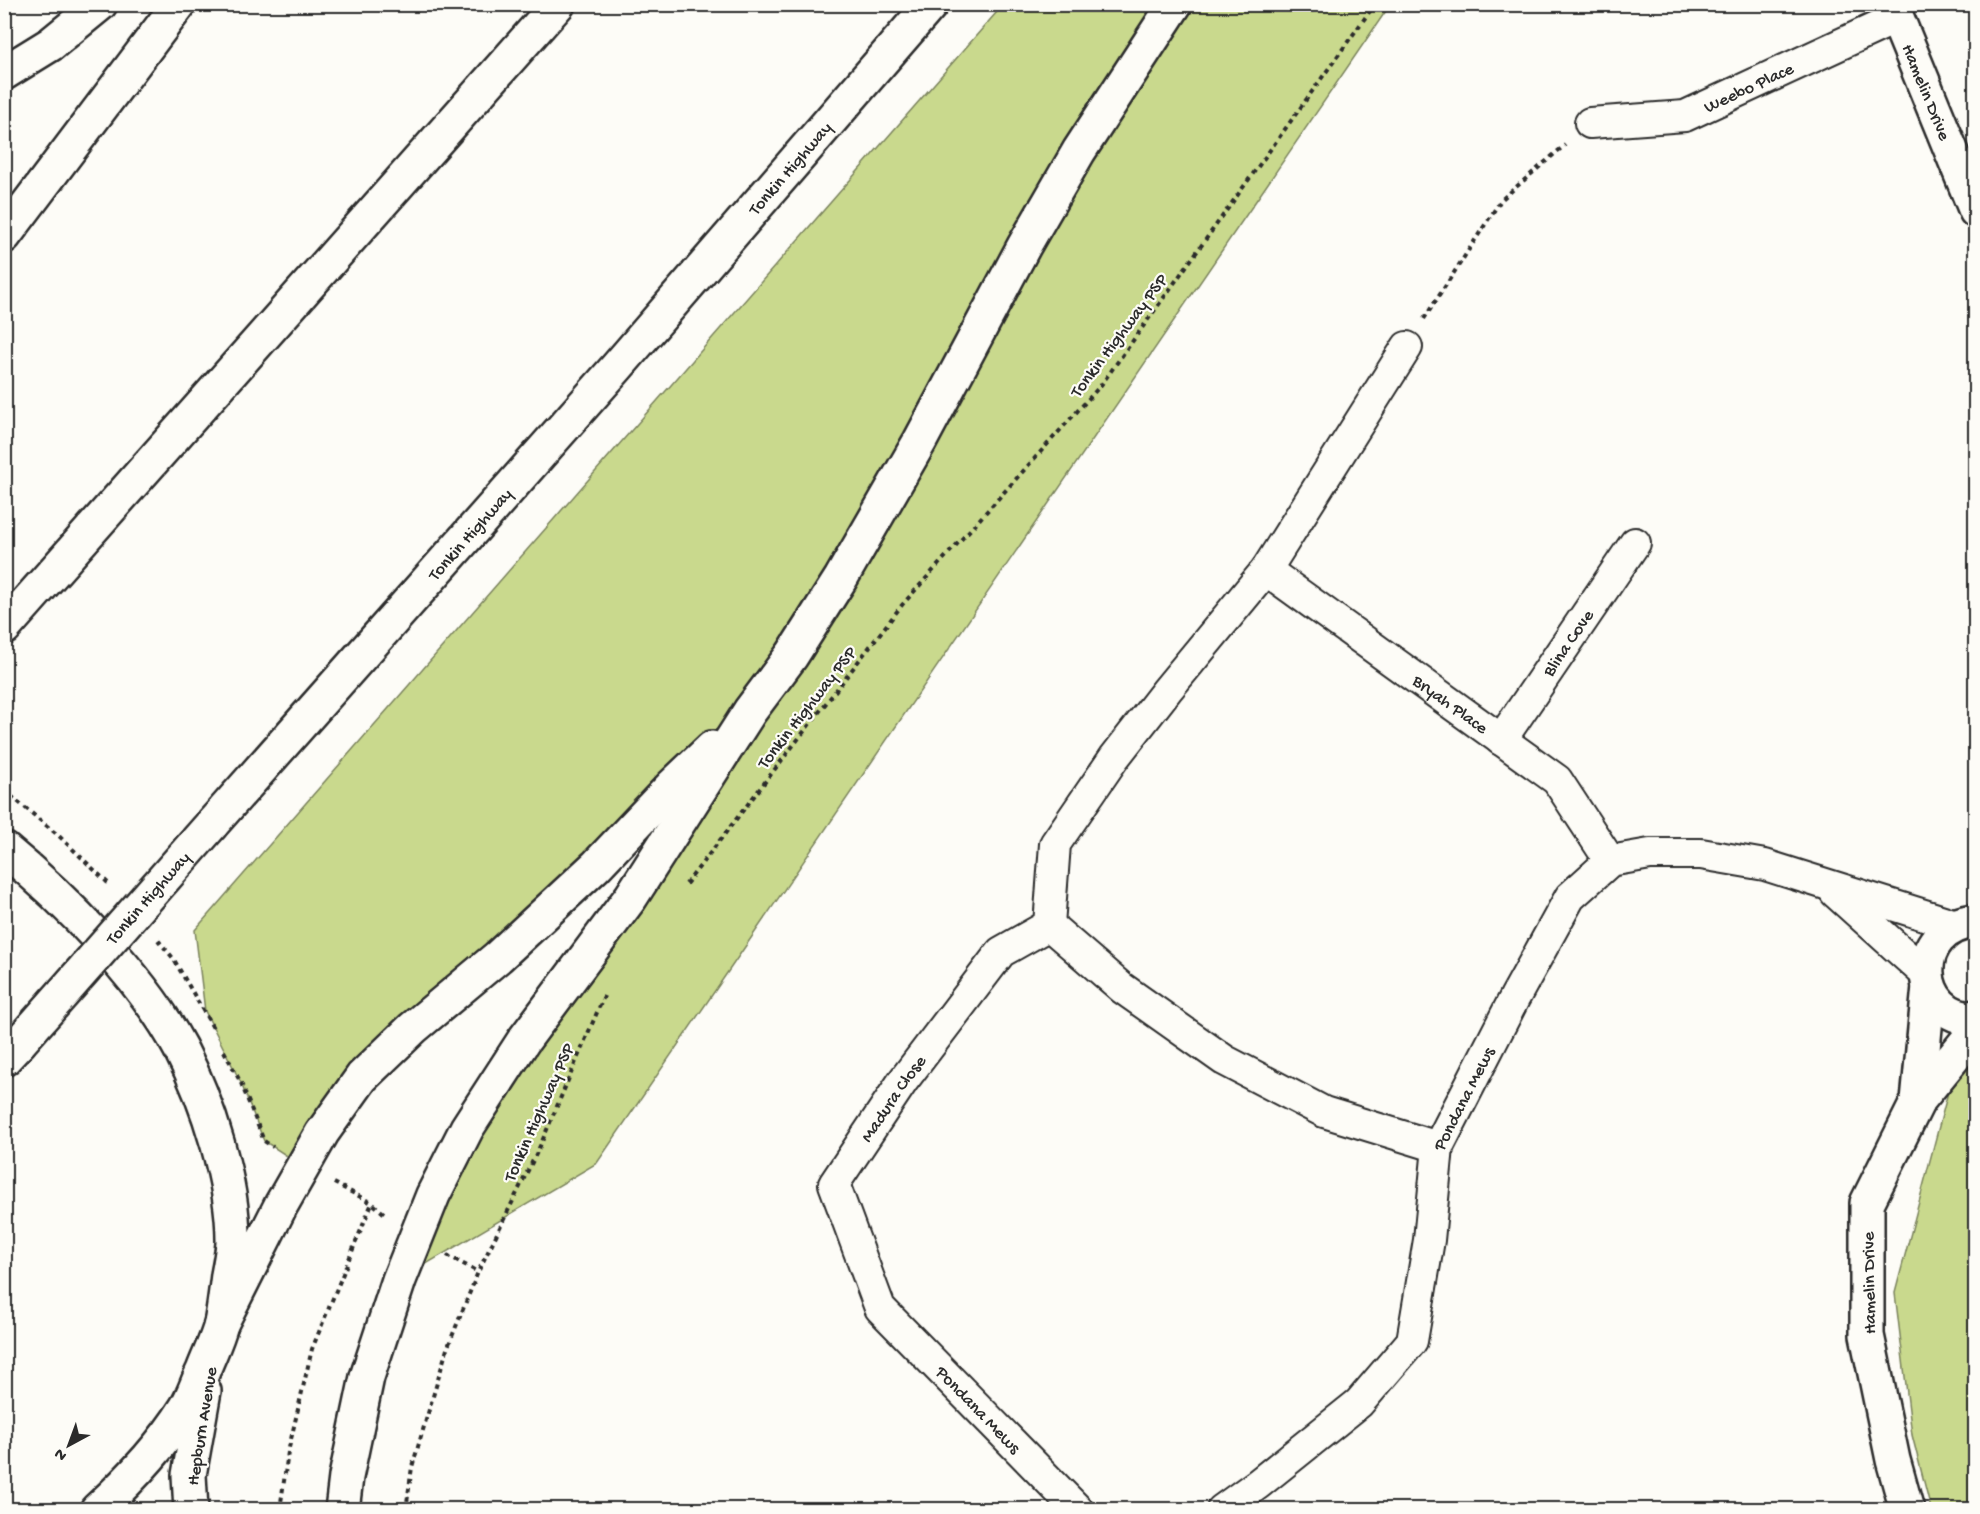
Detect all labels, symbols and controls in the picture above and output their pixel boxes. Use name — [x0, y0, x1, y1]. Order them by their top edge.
street label: Hamelin Drive — [1896, 41, 1954, 145]
street label: Weebo Place — [1701, 59, 1798, 119]
street label: Tonkin Highway — [744, 118, 837, 221]
street label: Tonkin Highway PSP — [1066, 270, 1174, 403]
street label: Tonkin Highway — [424, 485, 518, 587]
street label: Blina Cove — [1539, 606, 1600, 682]
street label: Tonkin Highway PSP — [753, 643, 863, 774]
street label: Bryah Place — [1407, 671, 1492, 740]
street label: Tonkin Highway — [102, 848, 196, 951]
street label: Tonkin Highway PSP — [500, 1040, 581, 1186]
street label: Pondana Mews — [1429, 1043, 1501, 1156]
street label: Madura Close — [857, 1051, 932, 1147]
street label: Hamelin Drive — [1859, 1231, 1882, 1334]
street label: Pondana Mews — [930, 1362, 1025, 1460]
street label: Hepburn Avenue — [184, 1365, 223, 1487]
north arrow — [39, 1415, 99, 1475]
text: N — [51, 1443, 72, 1464]

